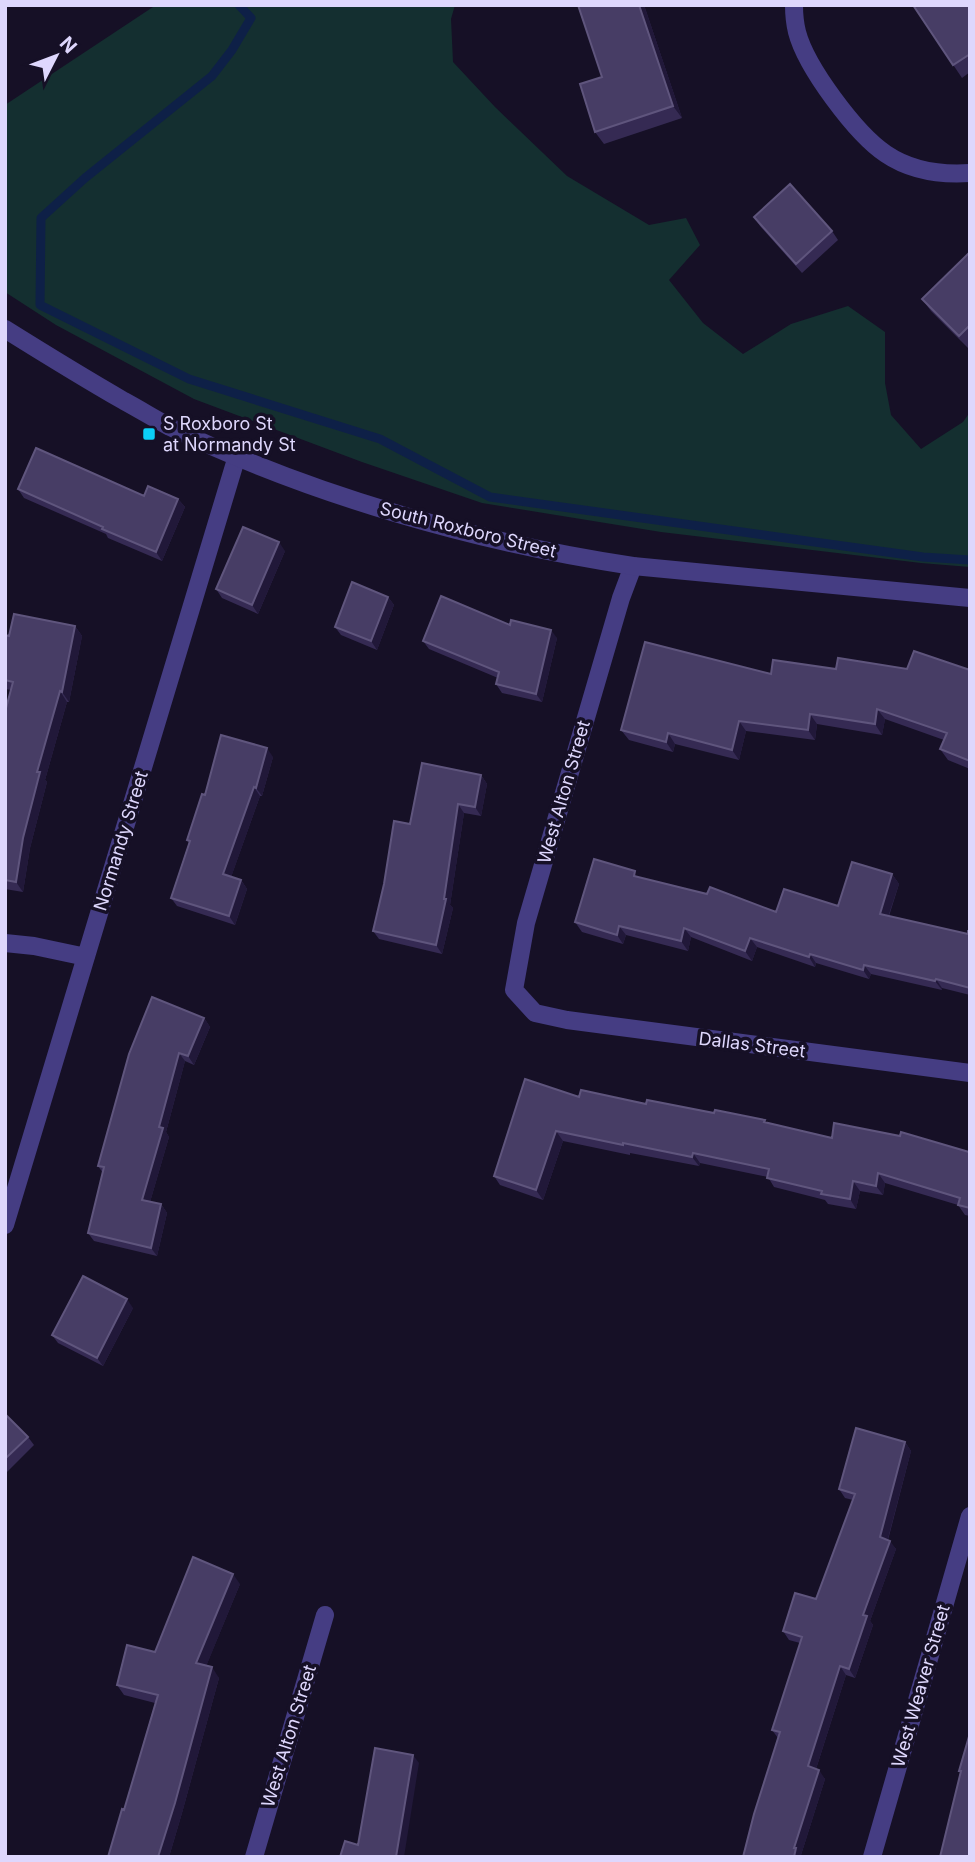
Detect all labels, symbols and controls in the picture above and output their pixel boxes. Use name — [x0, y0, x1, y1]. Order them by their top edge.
north arrow — [21, 21, 91, 91]
text: N — [55, 32, 82, 58]
place label: S Roxboro St at Normandy St — [163, 413, 296, 455]
marker: S Roxboro St at Normandy St — [141, 426, 157, 442]
street label: South Roxboro Street — [378, 497, 559, 562]
street label: West Alton Street — [533, 718, 594, 866]
street label: Normandy Street — [89, 768, 152, 913]
street label: Dallas Street — [698, 1028, 807, 1061]
street label: West Weaver Street — [887, 1602, 954, 1770]
street label: West Alton Street — [257, 1662, 320, 1810]

